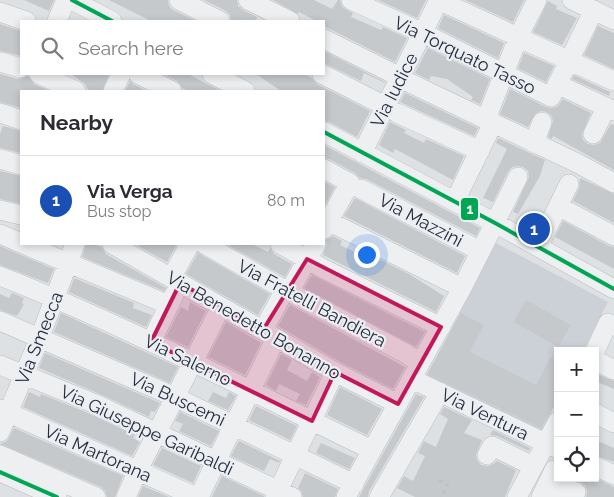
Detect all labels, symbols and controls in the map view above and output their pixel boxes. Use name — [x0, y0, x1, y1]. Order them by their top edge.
street label: Via Torquato Tasso — [391, 12, 539, 99]
search box — [20, 20, 325, 75]
icon: search — [38, 34, 66, 62]
text: Search here — [78, 37, 184, 59]
street label: Via Iudice — [366, 49, 422, 131]
text: Nearby — [40, 110, 113, 135]
text: Via Verga — [87, 180, 173, 202]
street label: Via Mazzini — [375, 189, 467, 251]
text: 1 — [52, 191, 60, 210]
text: 80 m — [267, 191, 305, 210]
line badge: 1 — [460, 197, 479, 221]
text: 1 — [467, 201, 474, 217]
text: Bus stop — [87, 202, 151, 221]
pin: 1 — [518, 210, 550, 248]
your location — [354, 242, 380, 268]
street label: Via Fratelli Bandiera — [234, 255, 390, 351]
street label: Via Benedetto Bonanno — [163, 266, 345, 384]
street label: Via Smecca — [11, 289, 67, 387]
street label: Via Salerno — [141, 330, 235, 390]
map controls — [554, 347, 599, 482]
button: + — [554, 347, 599, 392]
street label: Via Buscemi — [127, 368, 229, 430]
street label: Via Giuseppe Garibaldi — [57, 381, 237, 479]
street label: Via Ventura — [438, 384, 532, 444]
button: − — [554, 392, 599, 437]
street label: Via Martorana — [41, 420, 155, 486]
button: locate — [554, 437, 599, 482]

